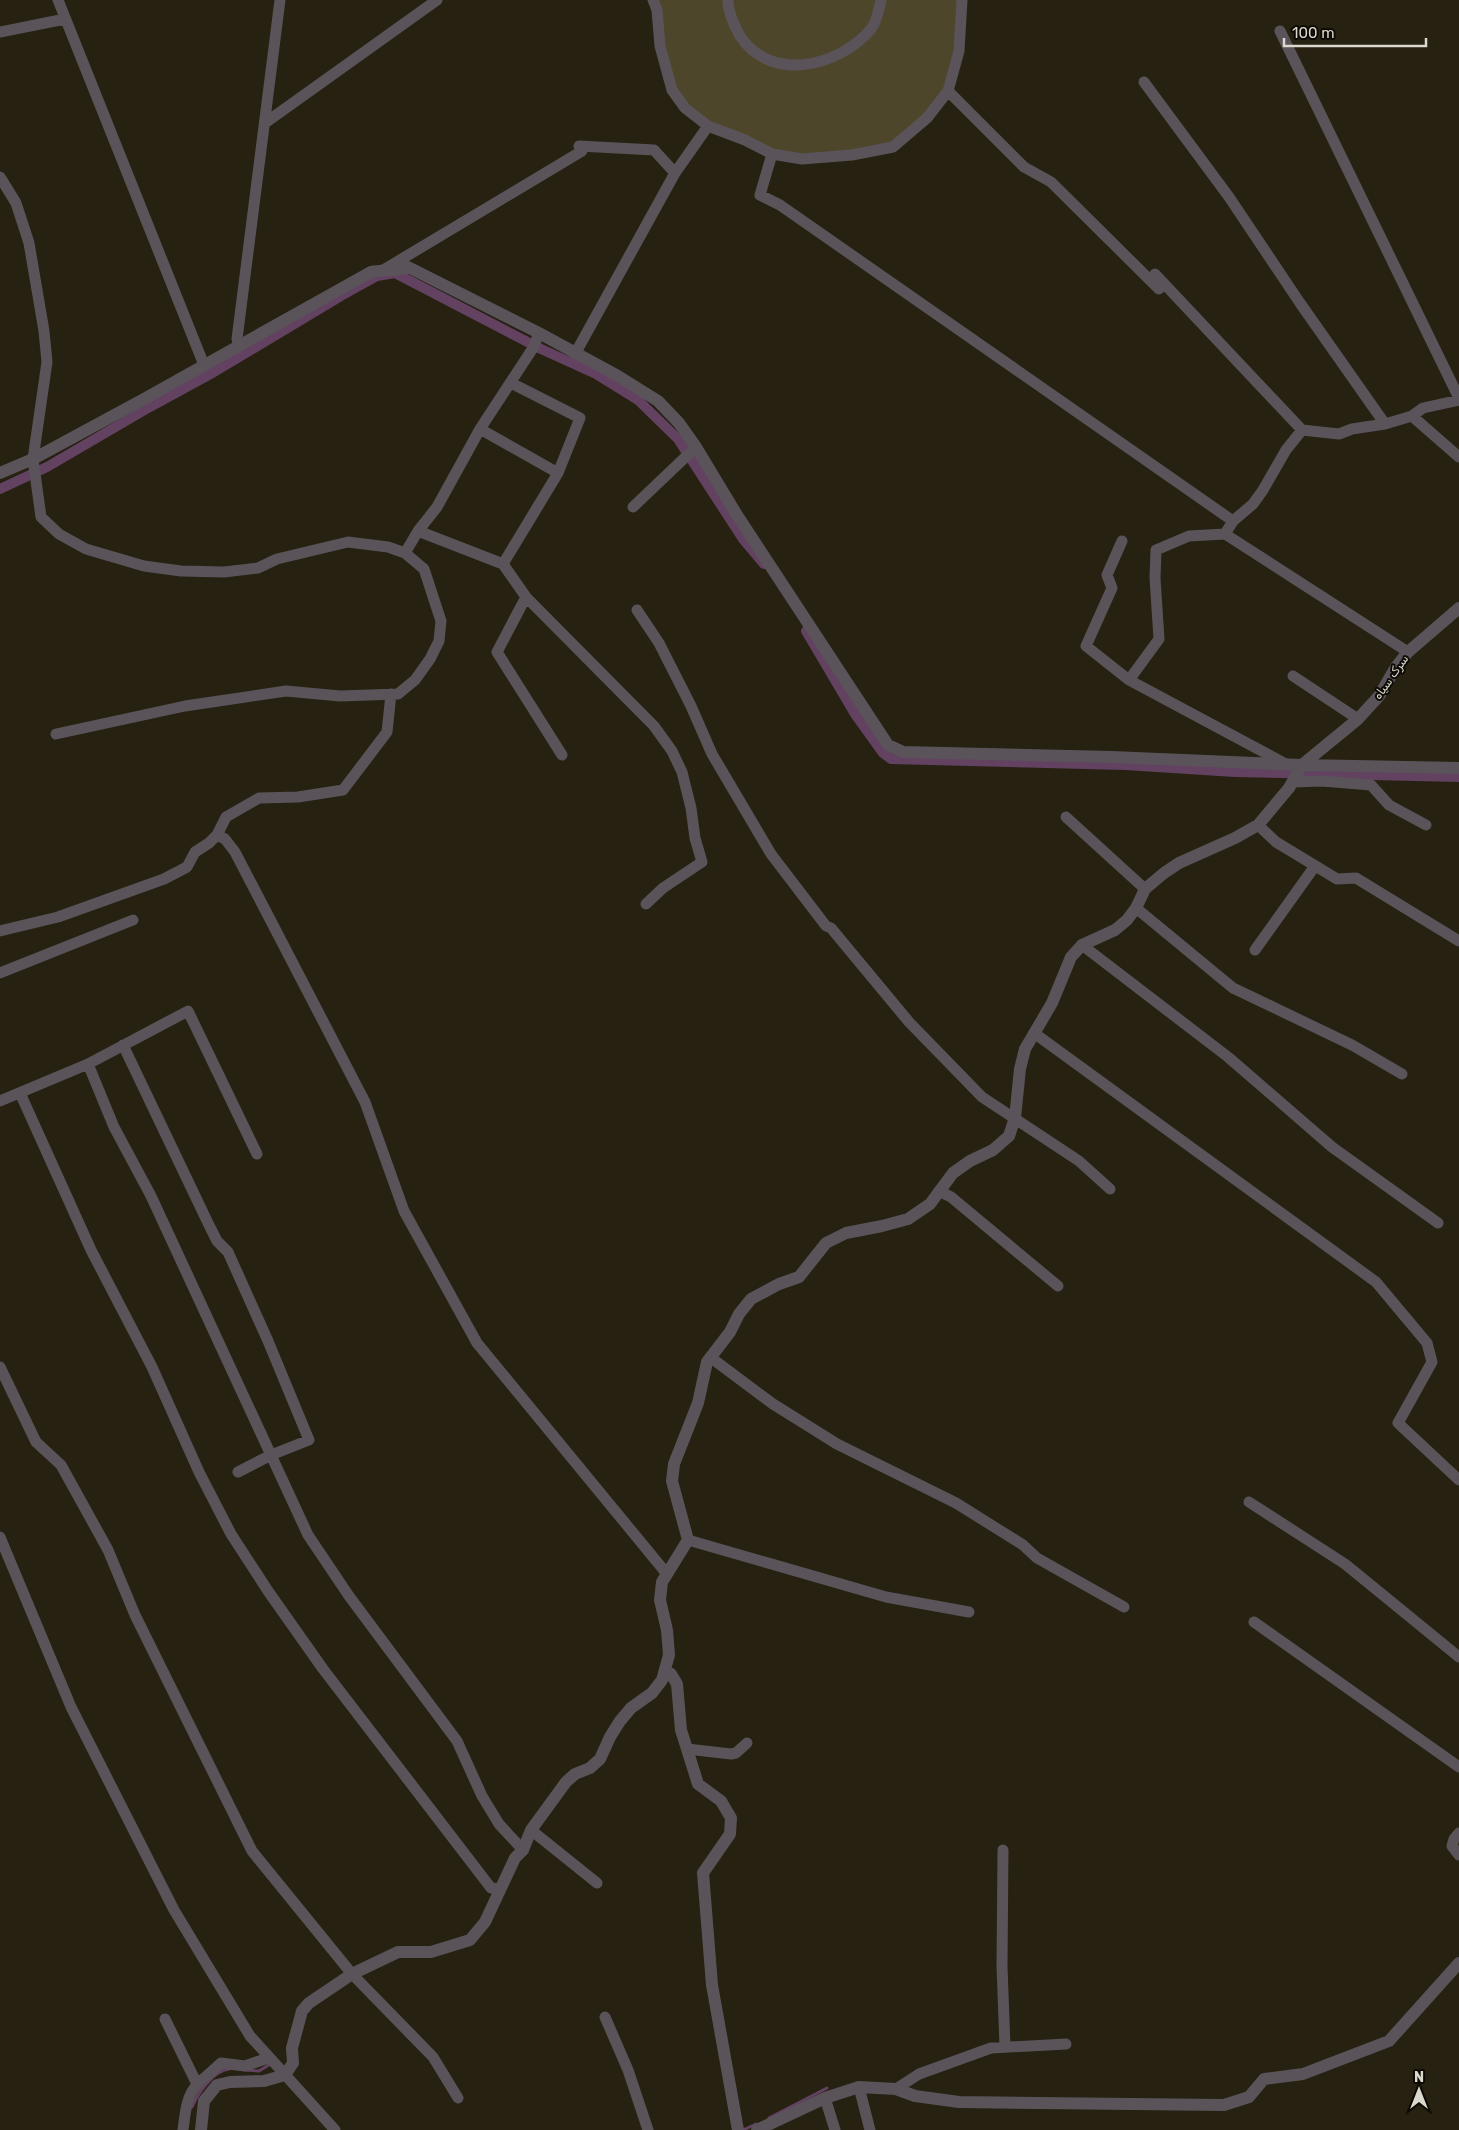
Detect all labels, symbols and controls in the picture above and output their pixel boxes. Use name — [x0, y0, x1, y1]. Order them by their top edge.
scale bar — [1284, 15, 1426, 47]
text: 100 m — [1292, 24, 1334, 42]
street label: سرک سیاه — [1371, 652, 1412, 703]
north arrow — [1394, 2065, 1444, 2115]
text: N — [1414, 2069, 1424, 2086]

